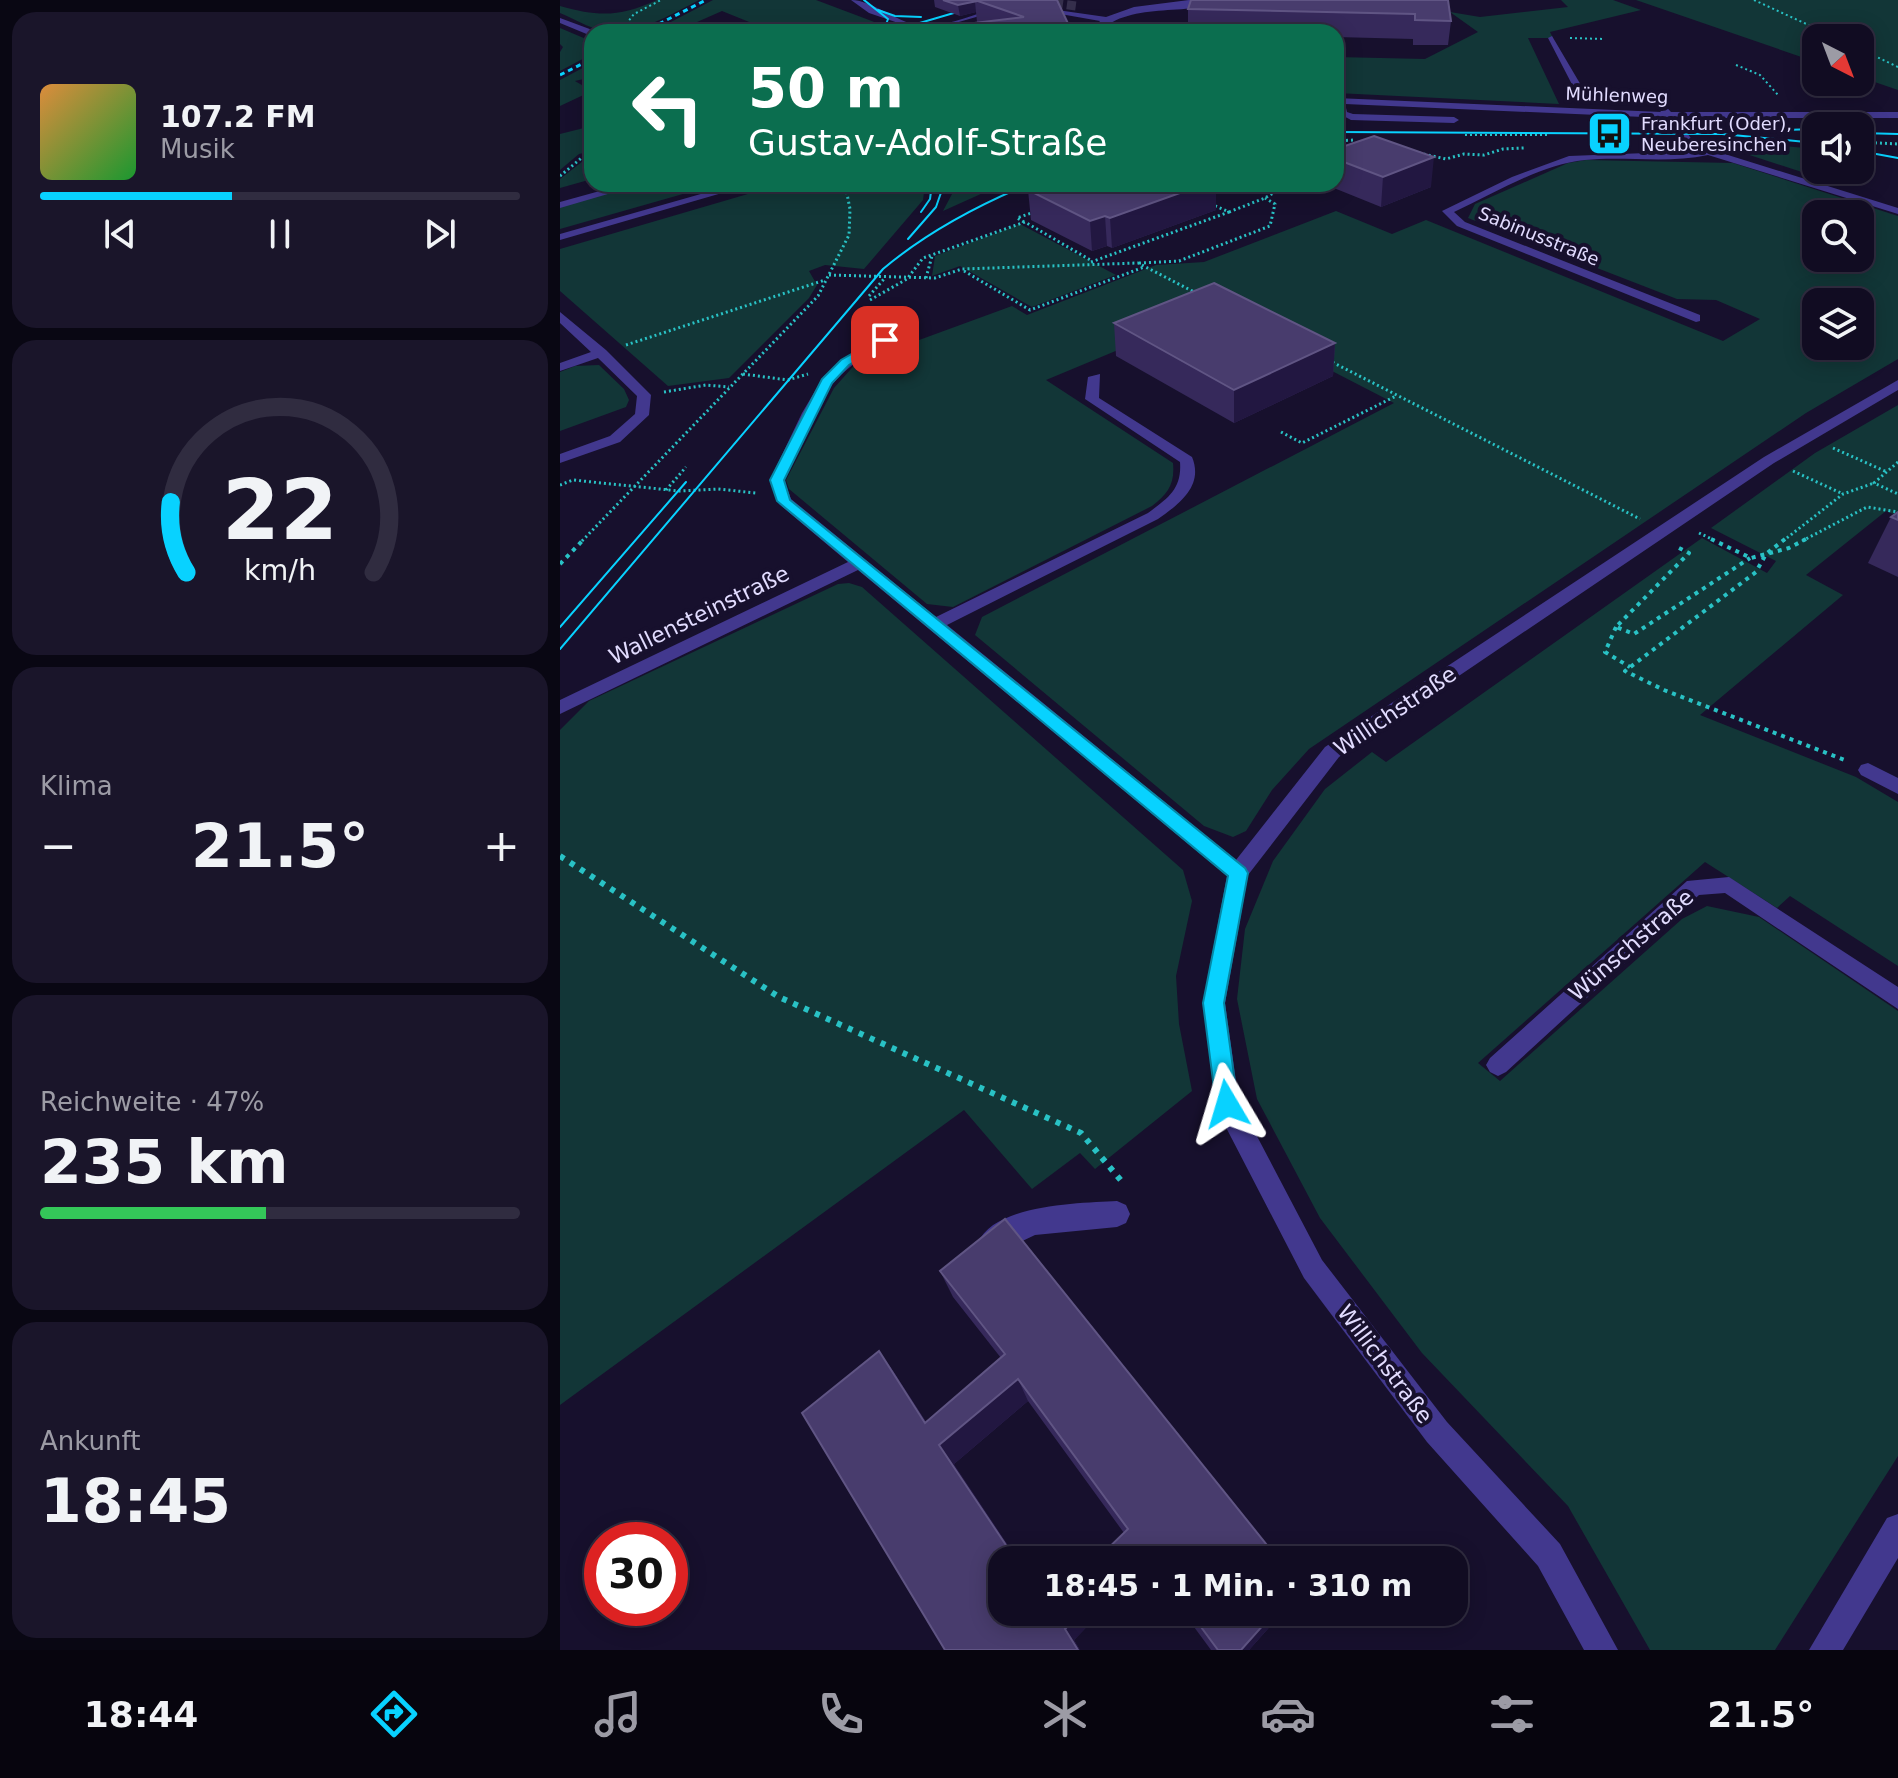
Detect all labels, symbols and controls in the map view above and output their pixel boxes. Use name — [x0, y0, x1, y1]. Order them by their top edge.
north arrow — [1802, 24, 1874, 96]
map controls — [1802, 24, 1874, 360]
text: 50 m — [748, 55, 904, 120]
icon: left — [616, 56, 720, 160]
street label: Mühlenweg — [1565, 83, 1669, 107]
text: 107.2 FM — [160, 99, 316, 134]
bus stop icon: Frankfurt (Oder), Neuberesinchen — [1586, 109, 1634, 157]
button: sound — [1802, 112, 1874, 184]
place label: Frankfurt (Oder), Neuberesinchen — [1641, 113, 1792, 155]
text: Gustav-Adolf-Straße — [748, 122, 1107, 163]
text: Musik — [160, 134, 235, 164]
button: search — [1802, 200, 1874, 272]
street label: Sabinusstraße — [1476, 202, 1602, 270]
icon: previous — [98, 212, 142, 256]
icon: pause — [258, 212, 302, 256]
icon: next — [418, 212, 462, 256]
button: layers — [1802, 288, 1874, 360]
pin — [851, 306, 919, 374]
icon: arrive — [863, 318, 907, 362]
text: 22 — [222, 462, 338, 559]
text: km/h — [244, 554, 316, 588]
street label: Wallensteinstraße — [605, 561, 793, 669]
street label: Willichstraße — [1329, 661, 1461, 761]
text: Klima — [40, 771, 113, 801]
text: 21.5° — [191, 811, 369, 881]
text: − — [40, 820, 77, 871]
text: + — [483, 820, 520, 871]
street label: Wünschstraße — [1564, 884, 1698, 1006]
position arrow — [1185, 1062, 1269, 1146]
text: Reichweite · 47% — [40, 1087, 264, 1117]
text: 235 km — [40, 1127, 289, 1197]
street label: Willichstraße — [1332, 1300, 1438, 1428]
text: Ankunft — [40, 1426, 140, 1456]
text: 18:45 — [40, 1466, 231, 1536]
speed limit sign: 30 — [584, 1522, 688, 1626]
text: 18:45 · 1 Min. · 310 m — [1044, 1568, 1412, 1603]
icon: directions — [366, 1686, 422, 1742]
icon: music — [590, 1686, 646, 1742]
icon: phone — [813, 1686, 869, 1742]
icon: climate — [1037, 1686, 1093, 1742]
icon: car — [1260, 1686, 1316, 1742]
icon: filters — [1484, 1686, 1540, 1742]
text: 18:44 — [84, 1694, 198, 1735]
text: 21.5° — [1707, 1694, 1814, 1735]

